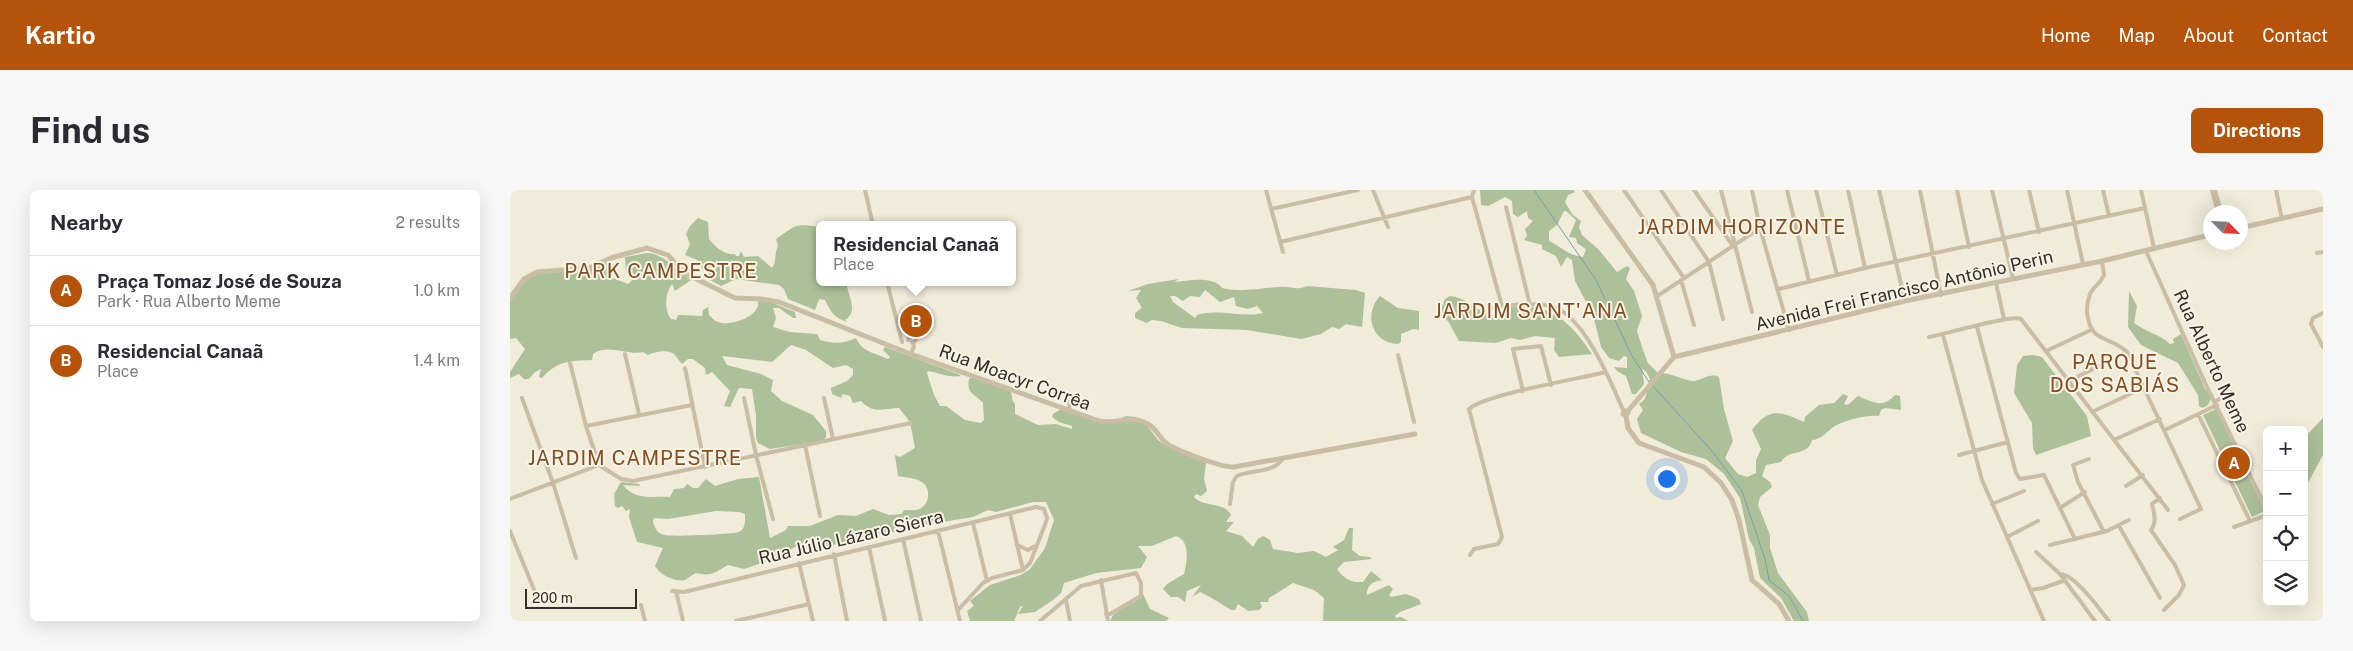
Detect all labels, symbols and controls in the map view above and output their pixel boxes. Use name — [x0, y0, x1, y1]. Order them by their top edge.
text: Kartio — [25, 21, 96, 49]
text: Home — [2041, 25, 2091, 46]
text: Map — [2119, 25, 2155, 46]
text: About — [2183, 25, 2234, 46]
text: Contact — [2262, 25, 2328, 46]
button: Directions — [2191, 108, 2323, 153]
text: Find us — [30, 110, 150, 151]
north arrow — [2203, 205, 2248, 250]
text: Nearby — [50, 210, 123, 235]
text: 2 results — [395, 213, 460, 232]
district label: JARDIM HORIZONTE — [1638, 215, 1846, 239]
popup — [816, 221, 1016, 286]
text: Residencial Canaã — [833, 233, 999, 255]
street label: Avenida Frei Francisco Antônio Perin — [1753, 245, 2055, 335]
text: Place — [833, 255, 874, 274]
district label: PARK CAMPESTRE — [564, 259, 758, 283]
text: Praça Tomaz José de Souza — [97, 270, 342, 292]
text: A — [60, 281, 72, 300]
text: 1.0 km — [413, 281, 460, 300]
street label: Rua Alberto Meme — [2170, 286, 2254, 436]
text: Park · Rua Alberto Meme — [97, 292, 281, 311]
district label: JARDIM SANT'ANA — [1434, 299, 1628, 323]
pin: B — [900, 302, 932, 340]
text: Residencial Canaã — [97, 340, 263, 362]
street label: Rua Moacyr Corrêa — [936, 340, 1094, 414]
district label: PARQUE DOS SABIÁS — [2050, 350, 2180, 397]
text: B — [61, 351, 71, 370]
text: 1.4 km — [413, 351, 460, 370]
text: Place — [97, 362, 139, 381]
map controls — [2263, 426, 2308, 606]
button: + — [2263, 426, 2308, 471]
pin: A — [2218, 444, 2250, 482]
district label: JARDIM CAMPESTRE — [528, 446, 742, 470]
your location — [1654, 466, 1680, 492]
button: − — [2263, 471, 2308, 516]
street label: Rua Júlio Lázaro Sierra — [757, 506, 945, 568]
button: locate — [2263, 516, 2308, 561]
button: layers — [2263, 561, 2308, 606]
scale bar — [525, 586, 638, 609]
text: 200 m — [532, 590, 573, 606]

